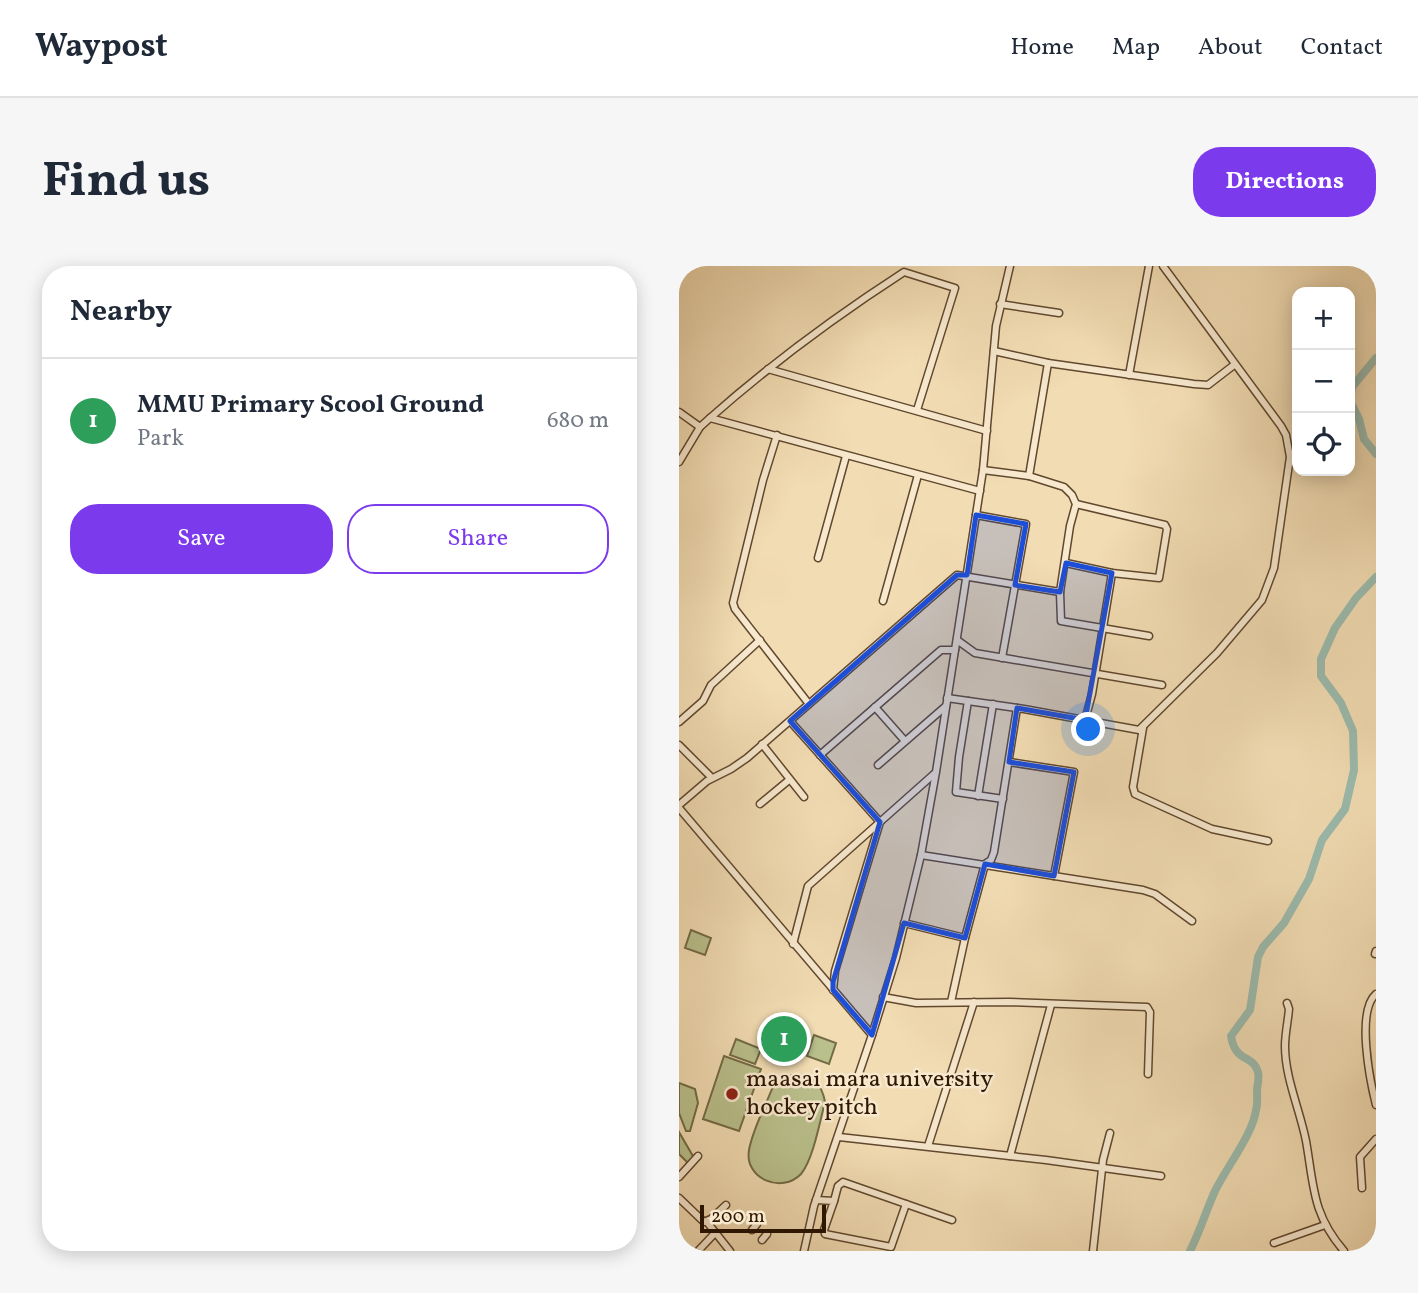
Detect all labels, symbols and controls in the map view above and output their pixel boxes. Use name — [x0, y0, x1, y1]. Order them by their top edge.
text: Waypost — [35, 25, 168, 71]
text: Home — [1010, 31, 1074, 65]
text: Map — [1112, 31, 1160, 65]
text: About — [1198, 31, 1263, 65]
text: Contact — [1301, 31, 1383, 65]
button: Directions — [1193, 147, 1376, 217]
text: Find us — [42, 148, 210, 217]
map controls — [1292, 287, 1355, 476]
button: + — [1292, 287, 1355, 350]
text: Nearby — [70, 291, 172, 333]
button: − — [1292, 350, 1355, 413]
text: MMU Primary Scool Ground — [137, 387, 484, 423]
text: 1 — [88, 405, 98, 437]
text: 680 m — [547, 405, 609, 437]
button: locate — [1292, 413, 1355, 476]
text: Park — [137, 423, 184, 455]
button: Save — [70, 504, 333, 574]
button: Share — [347, 504, 609, 574]
your location — [1071, 712, 1105, 746]
pin: 1 — [761, 1013, 807, 1065]
place label: maasai mara university hockey pitch — [746, 1063, 993, 1125]
marker: maasai mara university hockey pitch — [724, 1086, 740, 1102]
scale bar — [700, 1202, 826, 1234]
text: 200 m — [711, 1204, 765, 1230]

